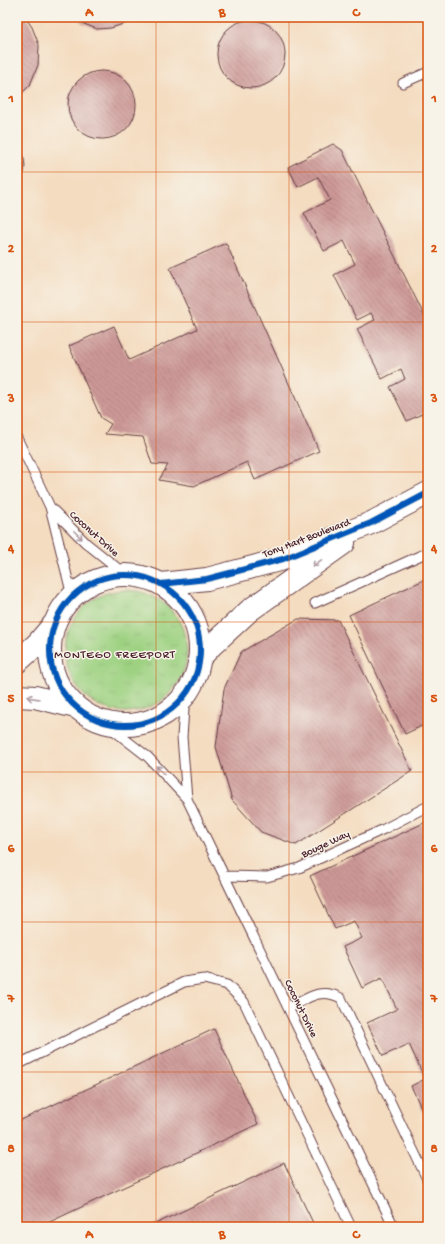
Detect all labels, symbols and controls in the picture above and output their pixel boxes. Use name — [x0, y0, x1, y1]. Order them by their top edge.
text: A — [84, 6, 94, 21]
text: B — [218, 6, 227, 21]
text: C — [351, 6, 361, 21]
text: 1 — [7, 92, 14, 107]
text: 1 — [430, 92, 437, 107]
text: 2 — [8, 242, 15, 257]
text: 2 — [431, 242, 438, 257]
text: 3 — [7, 392, 15, 407]
text: 3 — [430, 392, 438, 407]
street label: Coconut Drive — [66, 509, 121, 560]
street label: Tony Hart Boulevard — [260, 516, 353, 561]
one-way arrow — [73, 530, 82, 540]
text: 4 — [7, 542, 15, 557]
text: 4 — [430, 542, 438, 557]
one-way arrow — [311, 559, 322, 567]
district label: MONTEGO FREEPORT — [54, 649, 176, 663]
text: 5 — [8, 692, 15, 707]
text: 5 — [431, 692, 438, 707]
one-way arrow — [27, 694, 40, 702]
one-way arrow — [156, 765, 165, 776]
street label: Bouge Way — [299, 828, 352, 862]
text: 6 — [8, 842, 15, 857]
text: 6 — [431, 842, 438, 857]
street label: Coconut Drive — [281, 978, 319, 1040]
text: 7 — [7, 992, 16, 1007]
text: 7 — [430, 992, 439, 1007]
text: 8 — [7, 1142, 15, 1157]
text: 8 — [430, 1142, 438, 1157]
text: A — [84, 1228, 94, 1243]
text: B — [218, 1228, 227, 1243]
text: C — [351, 1228, 361, 1243]

